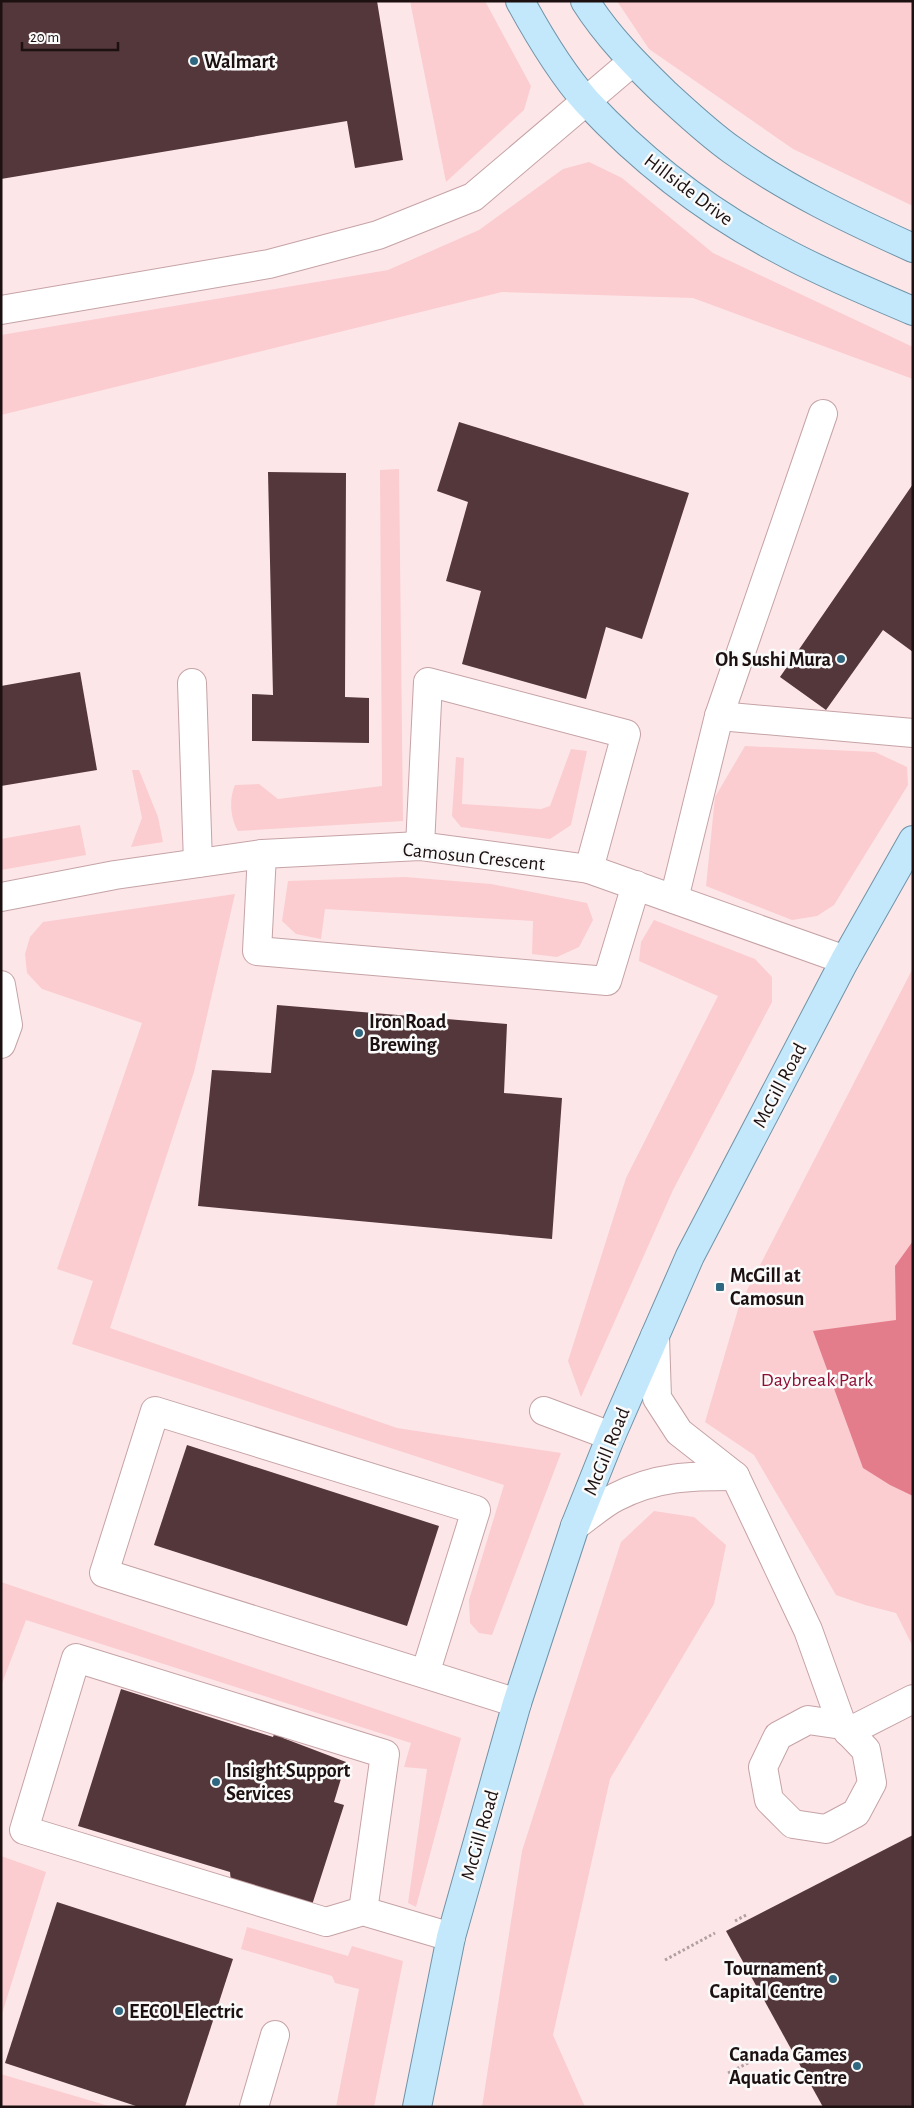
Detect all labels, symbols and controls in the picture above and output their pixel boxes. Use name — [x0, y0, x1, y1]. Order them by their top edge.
scale bar — [22, 20, 119, 52]
text: 20 m — [30, 30, 59, 45]
place label: Walmart — [204, 52, 275, 72]
marker: Walmart — [188, 55, 200, 67]
street label: Hillside Drive — [640, 150, 736, 229]
place label: Oh Sushi Mura — [715, 650, 831, 670]
marker: Oh Sushi Mura — [835, 653, 847, 665]
street label: Camosun Crescent — [402, 840, 547, 874]
place label: Iron Road Brewing — [369, 1012, 447, 1055]
marker: Iron Road Brewing — [353, 1027, 365, 1039]
street label: McGill Road — [749, 1040, 811, 1131]
place label: McGill at Camosun — [730, 1266, 804, 1309]
marker: McGill at Camosun — [714, 1281, 726, 1293]
park label: Daybreak Park — [761, 1370, 873, 1390]
street label: McGill Road — [580, 1405, 634, 1498]
place label: Insight Support Services — [226, 1761, 351, 1804]
marker: Insight Support Services — [210, 1776, 222, 1788]
street label: McGill Road — [458, 1788, 502, 1883]
place label: Tournament Capital Centre — [710, 1959, 823, 2002]
marker: Tournament Capital Centre — [827, 1973, 839, 1985]
place label: EECOL Electric — [129, 2002, 244, 2022]
marker: EECOL Electric — [113, 2005, 125, 2017]
place label: Canada Games Aquatic Centre — [729, 2045, 847, 2088]
marker: Canada Games Aquatic Centre — [851, 2060, 863, 2072]

